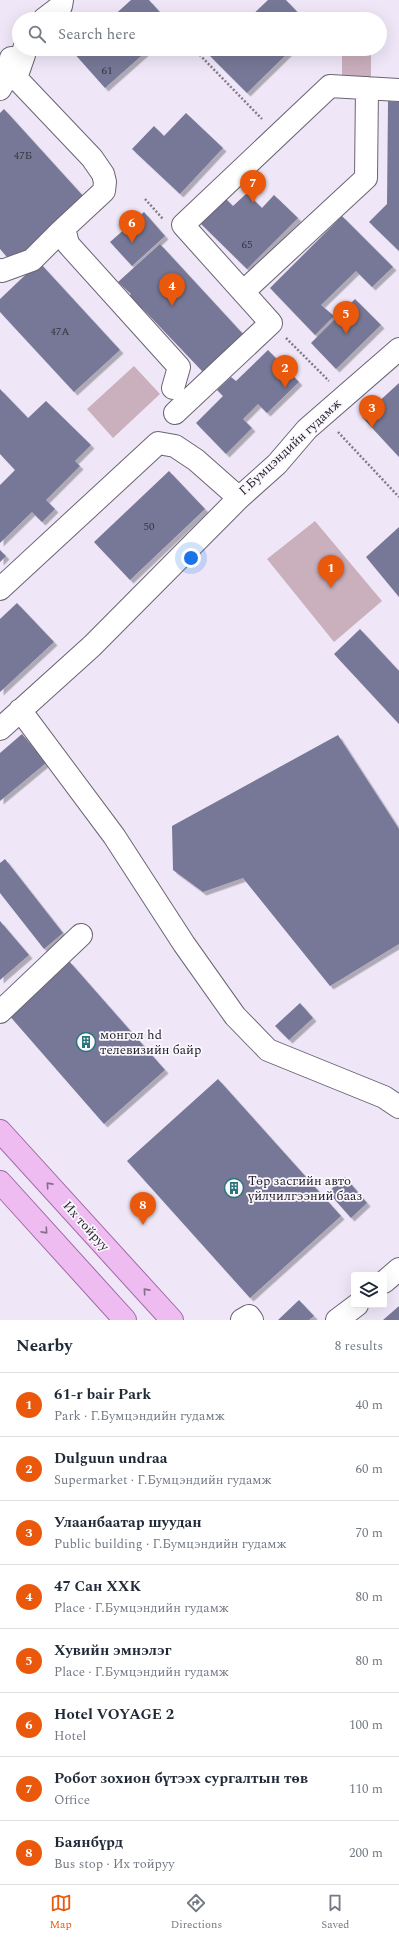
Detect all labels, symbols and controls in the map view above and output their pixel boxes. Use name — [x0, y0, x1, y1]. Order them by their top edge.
search box — [12, 12, 387, 56]
icon: search — [26, 23, 48, 45]
text: Search here — [58, 23, 136, 46]
house number: 61 — [102, 62, 113, 79]
house number: 47Б — [14, 147, 32, 164]
pin: 7 — [240, 170, 266, 203]
pin: 6 — [119, 210, 145, 243]
house number: 65 — [242, 236, 253, 253]
pin: 4 — [159, 273, 185, 306]
pin: 5 — [333, 301, 359, 334]
house number: 47A — [50, 323, 70, 340]
pin: 2 — [272, 355, 298, 388]
street label: Г.Бумцэндийн гудамж — [234, 394, 346, 500]
pin: 3 — [359, 395, 385, 428]
house number: 50 — [144, 518, 155, 535]
your location — [181, 548, 201, 568]
pin: 1 — [318, 555, 344, 588]
place label: монгол hd телевизийн байр — [100, 1025, 201, 1060]
building icon: монгол hd телевизийн байр — [75, 1031, 97, 1053]
place label: Төр засгийн авто үйлчилгээний бааз — [247, 1171, 362, 1206]
building icon: Төр засгийн авто үйлчилгээний бааз — [223, 1177, 245, 1199]
one-way arrow — [46, 1182, 54, 1190]
pin: 8 — [130, 1192, 156, 1225]
street label: Их тойруу — [58, 1196, 114, 1256]
one-way arrow — [40, 1227, 47, 1234]
map controls — [351, 1272, 387, 1308]
button: layers — [351, 1272, 387, 1308]
one-way arrow — [143, 1288, 151, 1296]
text: Nearby — [16, 1333, 72, 1359]
text: 8 results — [335, 1336, 383, 1356]
text: 61-r bair Park — [54, 1383, 151, 1406]
text: 1 — [25, 1395, 33, 1415]
text: 40 m — [356, 1395, 383, 1415]
text: Park · Г.Бумцэндийн гудамж — [54, 1406, 225, 1426]
text: Dulguun undraa — [54, 1447, 167, 1470]
text: 2 — [25, 1459, 33, 1479]
text: 60 m — [356, 1459, 383, 1479]
text: Supermarket · Г.Бумцэндийн гудамж — [54, 1470, 272, 1490]
text: Улаанбаатар шуудан — [54, 1511, 202, 1534]
text: 3 — [25, 1523, 33, 1543]
text: 70 m — [356, 1523, 383, 1543]
text: Public building · Г.Бумцэндийн гудамж — [54, 1534, 287, 1554]
text: 47 Сан ХХК — [54, 1575, 141, 1598]
text: 4 — [25, 1587, 33, 1607]
text: 80 m — [356, 1587, 383, 1607]
text: Place · Г.Бумцэндийн гудамж — [54, 1598, 229, 1618]
text: Хувийн эмнэлэг — [54, 1639, 172, 1662]
text: 5 — [25, 1651, 33, 1671]
text: 80 m — [356, 1651, 383, 1671]
text: Place · Г.Бумцэндийн гудамж — [54, 1662, 229, 1682]
text: Hotel VOYAGE 2 — [54, 1703, 174, 1726]
text: 6 — [25, 1715, 33, 1735]
text: 100 m — [349, 1715, 383, 1735]
text: Hotel — [54, 1726, 86, 1746]
text: Робот зохион бүтээх сургалтын төв — [54, 1767, 308, 1790]
text: 7 — [25, 1779, 33, 1799]
text: 110 m — [349, 1779, 383, 1799]
text: Office — [54, 1790, 90, 1810]
text: Баянбүрд — [54, 1831, 123, 1854]
text: 8 — [25, 1843, 33, 1863]
text: 200 m — [349, 1843, 383, 1863]
text: Bus stop · Их тойруу — [54, 1854, 174, 1874]
tab: Map — [50, 1892, 72, 1933]
tab: Directions — [171, 1892, 222, 1933]
tab: Saved — [321, 1892, 349, 1933]

